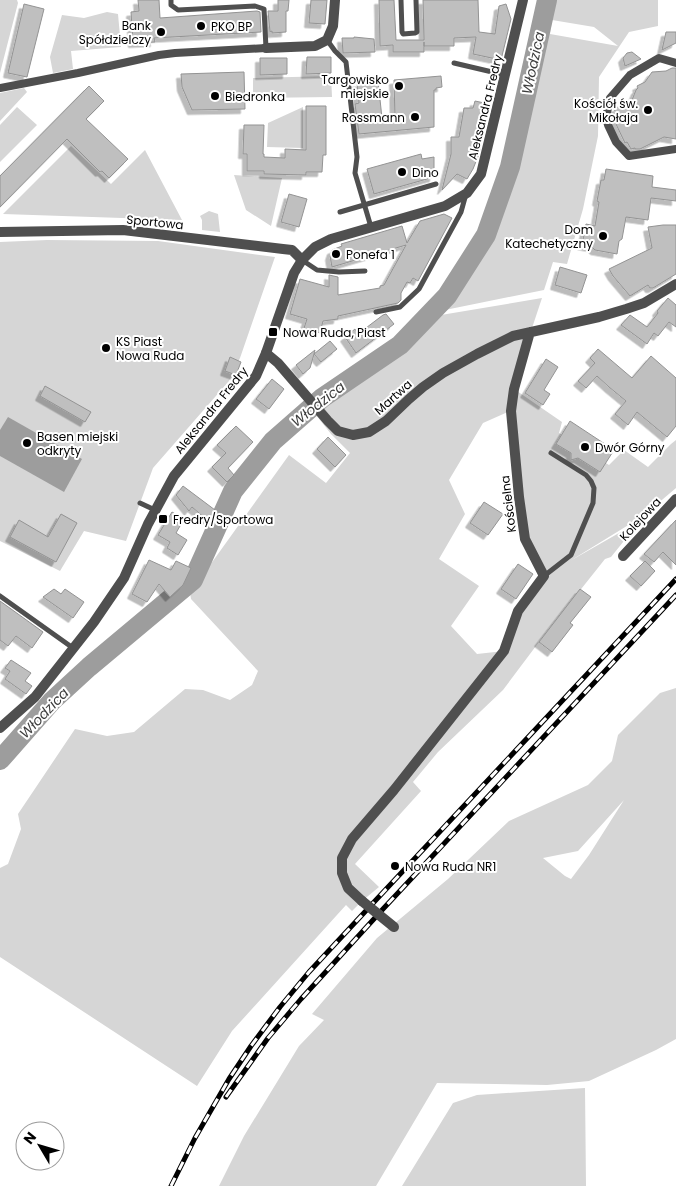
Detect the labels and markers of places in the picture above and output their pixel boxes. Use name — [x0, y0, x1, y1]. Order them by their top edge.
place label: Bank Spółdzielczy — [79, 17, 152, 48]
place label: PKO BP — [211, 18, 252, 35]
marker: PKO BP — [195, 20, 207, 32]
marker: Bank Spółdzielczy — [155, 26, 167, 38]
place label: Targowisko miejskie — [321, 71, 389, 102]
marker: Targowisko miejskie — [393, 80, 405, 92]
place label: Biedronka — [225, 88, 285, 105]
marker: Biedronka — [209, 90, 221, 102]
place label: Kościół św. Mikołaja — [574, 95, 638, 126]
marker: Kościół św. Mikołaja — [642, 104, 654, 116]
place label: Rossmann — [342, 109, 405, 126]
marker: Rossmann — [409, 111, 421, 123]
place label: Dino — [412, 164, 439, 181]
marker: Dino — [396, 166, 408, 178]
place label: Dom Katechetyczny — [505, 221, 593, 252]
marker: Dom Katechetyczny — [597, 230, 609, 242]
place label: Ponefa 1 — [346, 246, 395, 263]
marker: Ponefa 1 — [330, 248, 342, 260]
place label: Nowa Ruda, Piast — [283, 324, 386, 341]
marker: Nowa Ruda, Piast — [267, 326, 279, 338]
place label: KS Piast Nowa Ruda — [116, 333, 184, 364]
marker: KS Piast Nowa Ruda — [100, 342, 112, 354]
place label: Basen miejski odkryty — [37, 428, 118, 459]
marker: Basen miejski odkryty — [21, 437, 33, 449]
place label: Dwór Górny — [595, 439, 665, 456]
marker: Dwór Górny — [579, 441, 591, 453]
place label: Fredry/Sportowa — [173, 511, 273, 528]
marker: Fredry/Sportowa — [157, 513, 169, 525]
place label: Nowa Ruda NR1 — [405, 858, 496, 875]
marker: Nowa Ruda NR1 — [389, 860, 401, 872]

